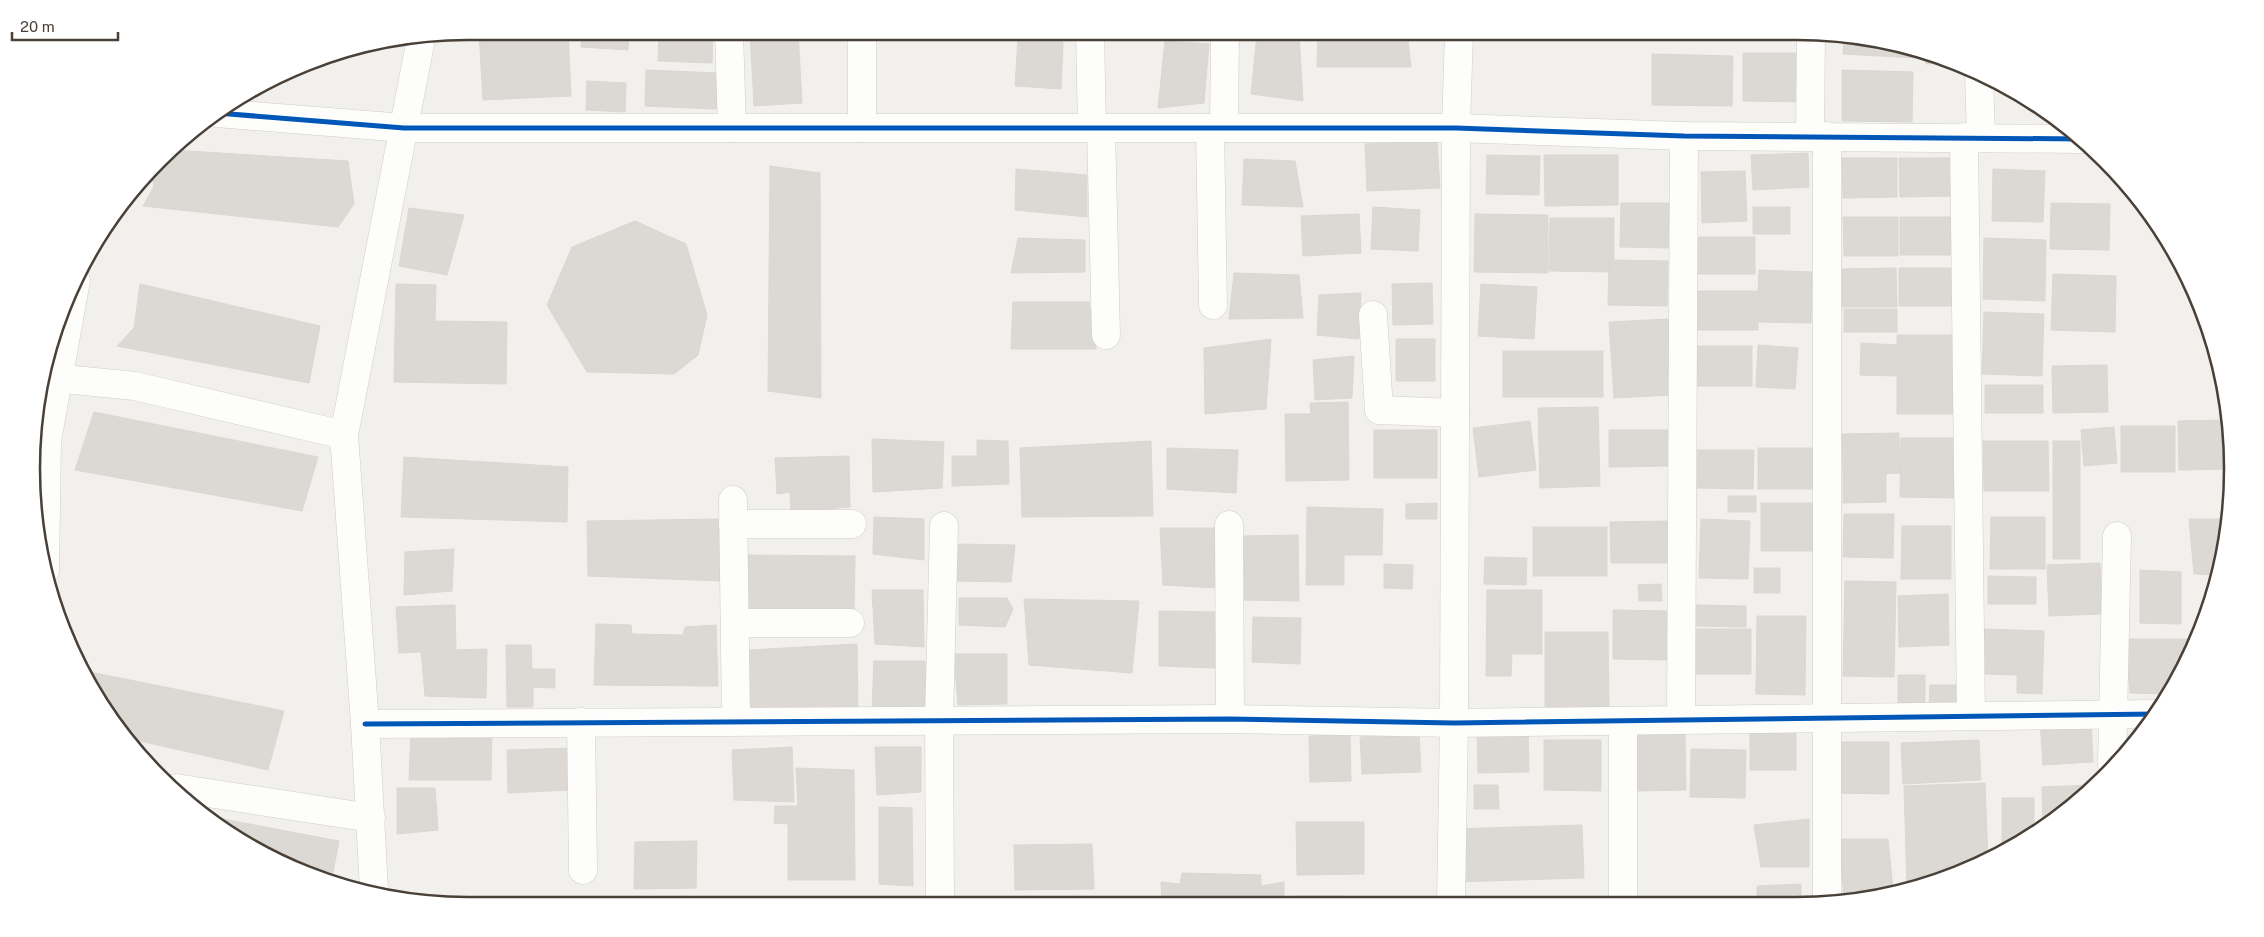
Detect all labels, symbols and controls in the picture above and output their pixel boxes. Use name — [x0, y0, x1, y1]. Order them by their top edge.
scale bar — [12, 10, 119, 42]
text: 20 m — [20, 18, 55, 35]

